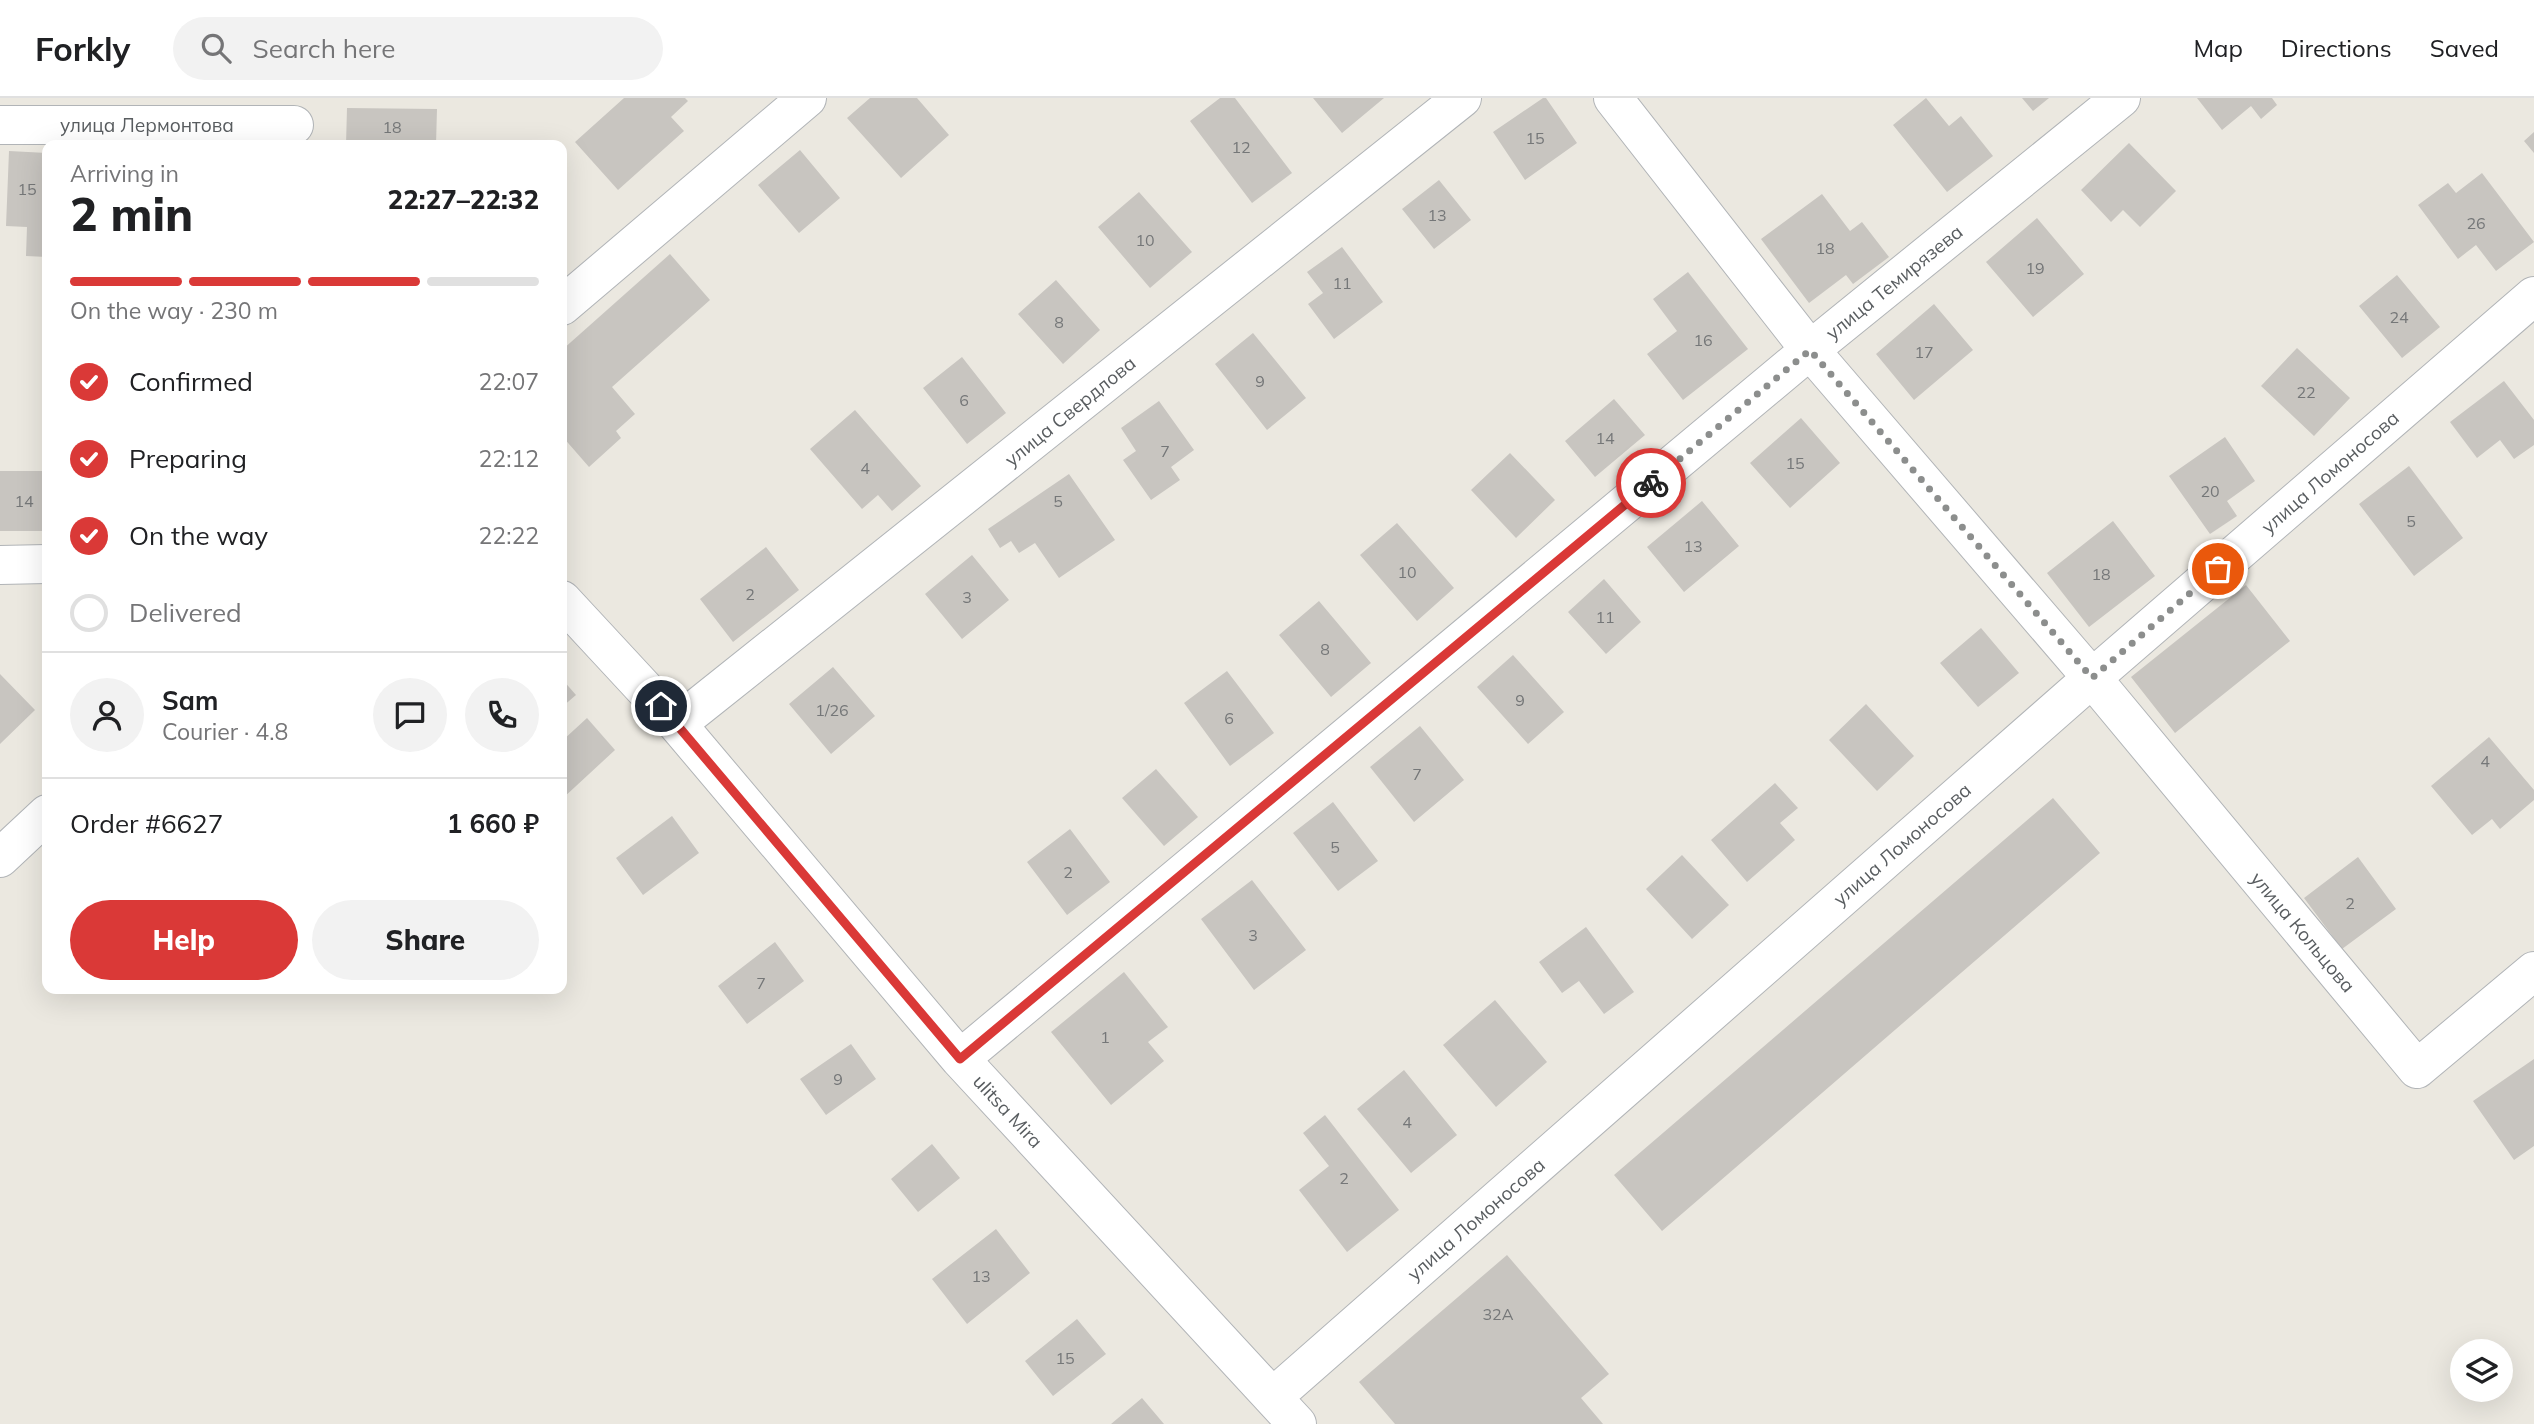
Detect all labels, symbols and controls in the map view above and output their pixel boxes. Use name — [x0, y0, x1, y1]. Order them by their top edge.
search box — [173, 17, 663, 80]
text: Forkly — [35, 28, 131, 69]
icon: search — [197, 29, 235, 67]
text: Search here — [253, 32, 395, 65]
text: Map — [2193, 33, 2243, 63]
text: Directions — [2281, 33, 2392, 63]
text: Saved — [2430, 33, 2499, 63]
street label: улица Лермонтова — [60, 113, 234, 137]
house number: 18 — [382, 117, 402, 137]
house number: 15 — [1525, 128, 1545, 148]
house number: 12 — [1231, 137, 1251, 157]
text: Arriving in — [70, 159, 179, 188]
house number: 15 — [17, 179, 37, 199]
text: 22:27–22:32 — [388, 183, 539, 216]
text: 2 min — [70, 185, 193, 243]
house number: 13 — [1427, 205, 1447, 225]
house number: 26 — [2466, 213, 2486, 233]
street label: улица Темирязева — [1821, 219, 1967, 345]
house number: 10 — [1135, 230, 1155, 250]
house number: 18 — [1815, 238, 1835, 258]
house number: 19 — [2025, 258, 2045, 278]
house number: 11 — [1332, 273, 1352, 293]
text: On the way · 230 m — [70, 296, 278, 325]
house number: 24 — [2389, 307, 2409, 327]
house number: 8 — [1054, 312, 1064, 332]
house number: 16 — [1693, 330, 1713, 350]
house number: 17 — [1914, 342, 1934, 362]
street label: улица Свердлова — [1000, 351, 1140, 471]
icon: check — [70, 363, 108, 401]
text: Confirmed — [129, 365, 253, 398]
text: 22:07 — [479, 367, 539, 396]
house number: 9 — [1255, 371, 1265, 391]
house number: 22 — [2296, 382, 2316, 402]
house number: 6 — [959, 390, 969, 410]
street label: улица Ломоносова — [2256, 406, 2404, 538]
house number: 14 — [1595, 428, 1615, 448]
icon: check — [70, 440, 108, 478]
house number: 7 — [1160, 441, 1170, 461]
text: Preparing — [129, 442, 247, 475]
text: 22:12 — [479, 444, 539, 473]
courier — [1616, 448, 1686, 518]
house number: 15 — [1785, 453, 1805, 473]
house number: 4 — [860, 458, 870, 478]
icon: bike — [1632, 464, 1670, 502]
house number: 20 — [2200, 481, 2220, 501]
house number: 14 — [14, 491, 34, 511]
house number: 5 — [1053, 491, 1063, 511]
house number: 5 — [2406, 511, 2416, 531]
icon: check — [70, 517, 108, 555]
text: On the way — [129, 519, 268, 552]
text: 22:22 — [479, 521, 539, 550]
house number: 13 — [1683, 536, 1703, 556]
pin — [2188, 539, 2248, 599]
icon: bag — [2199, 550, 2237, 588]
house number: 10 — [1397, 562, 1417, 582]
house number: 18 — [2091, 564, 2111, 584]
house number: 2 — [745, 584, 755, 604]
house number: 3 — [962, 587, 972, 607]
text: Delivered — [129, 596, 242, 629]
house number: 11 — [1595, 607, 1615, 627]
house number: 8 — [1320, 639, 1330, 659]
pin — [631, 676, 691, 736]
button: person — [70, 678, 144, 752]
button: chat — [373, 678, 447, 752]
button: phone — [465, 678, 539, 752]
text: Sam — [162, 684, 218, 717]
icon: home — [642, 687, 680, 725]
house number: 9 — [1515, 690, 1525, 710]
house number: 1/26 — [815, 700, 849, 720]
house number: 6 — [1224, 708, 1234, 728]
text: Courier · 4.8 — [162, 717, 288, 746]
house number: 4 — [2480, 751, 2490, 771]
house number: 7 — [1412, 764, 1422, 784]
street label: улица Ломоносова — [1828, 778, 1976, 910]
text: Order #6627 — [70, 807, 223, 840]
text: 1 660 ₽ — [447, 807, 539, 840]
house number: 5 — [1330, 837, 1340, 857]
house number: 2 — [1063, 862, 1073, 882]
street label: улица Кольцова — [2246, 867, 2360, 997]
house number: 2 — [2345, 893, 2355, 913]
button: Help — [70, 900, 298, 980]
button: Share — [312, 900, 539, 980]
house number: 3 — [1248, 925, 1258, 945]
house number: 7 — [756, 973, 766, 993]
house number: 1 — [1100, 1027, 1110, 1047]
house number: 9 — [833, 1069, 843, 1089]
street label: ulitsa Mira — [968, 1069, 1048, 1153]
house number: 4 — [1402, 1112, 1412, 1132]
street label: улица Ломоносова — [1402, 1153, 1550, 1285]
house number: 2 — [1339, 1168, 1349, 1188]
house number: 13 — [971, 1266, 991, 1286]
house number: 32А — [1483, 1304, 1514, 1324]
map controls — [2450, 1339, 2513, 1402]
button: layers — [2450, 1339, 2513, 1402]
house number: 15 — [1055, 1348, 1075, 1368]

